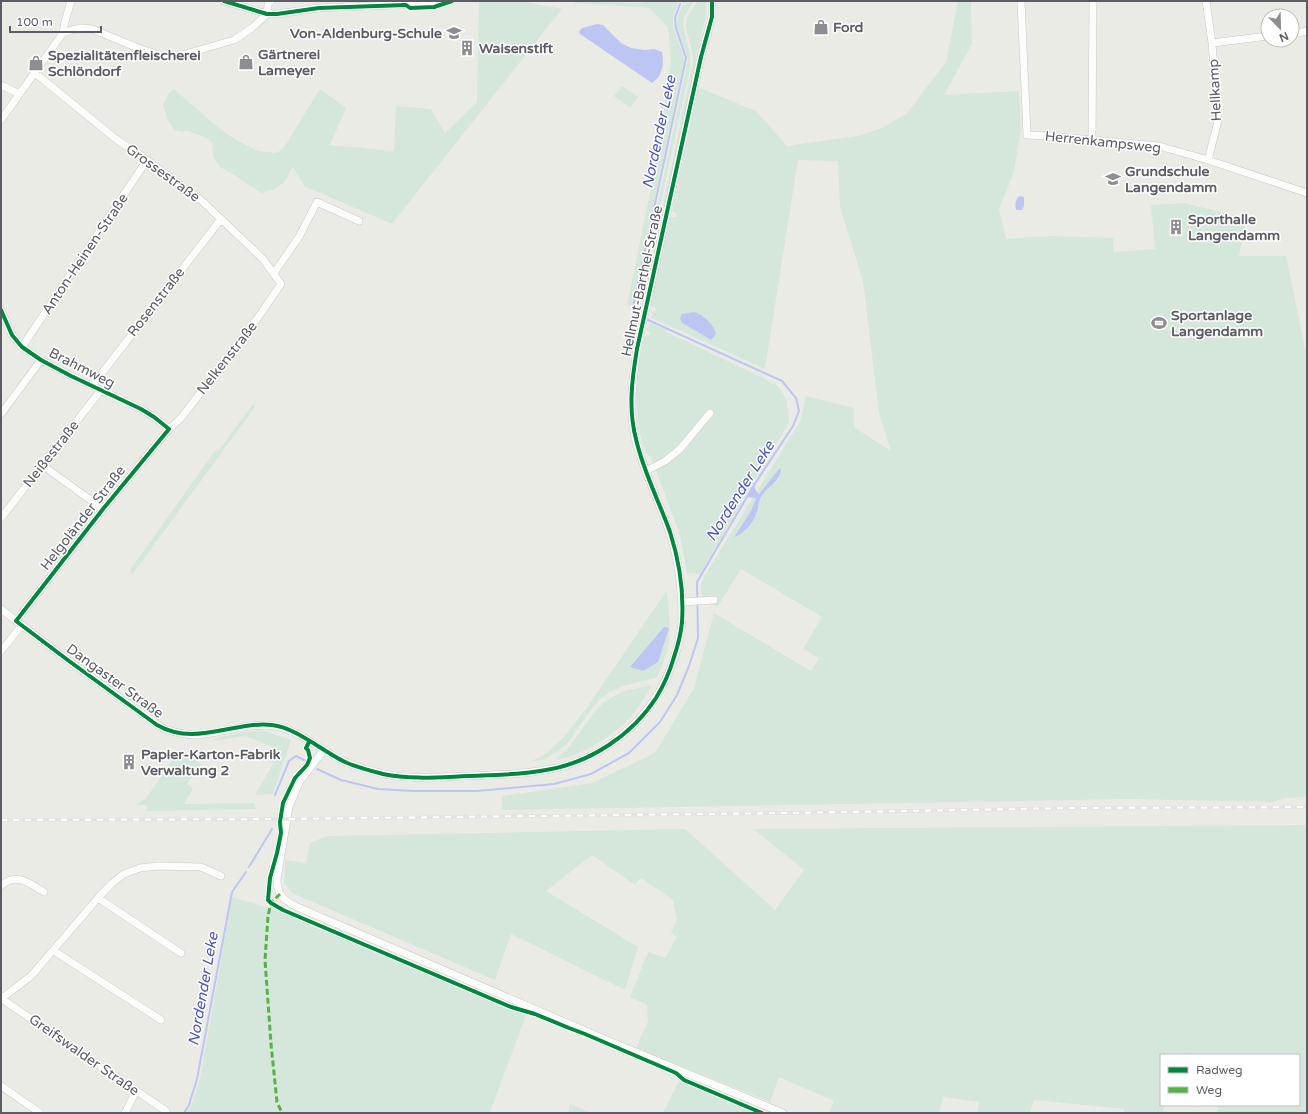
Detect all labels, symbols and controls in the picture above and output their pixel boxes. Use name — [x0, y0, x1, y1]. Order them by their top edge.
scale bar — [10, 8, 101, 34]
north arrow — [1260, 8, 1300, 48]
text: 100 m — [16, 15, 53, 29]
shop icon: Ford — [812, 18, 830, 36]
place label: Ford — [833, 19, 864, 36]
school or university icon: Von-Aldenburg-Schule — [445, 24, 463, 42]
place label: Von-Aldenburg-Schule — [290, 25, 442, 42]
text: N — [1277, 29, 1290, 44]
building icon: Waisenstift — [458, 39, 476, 57]
place label: Waisenstift — [479, 40, 554, 57]
place label: Gärtnerei Lameyer — [258, 46, 320, 79]
place label: Spezialitätenfleischerei Schlöndorf — [48, 47, 201, 80]
shop icon: Gärtnerei Lameyer — [237, 53, 255, 71]
shop icon: Spezialitätenfleischerei Schlöndorf — [27, 54, 45, 72]
street label: Hellkamp — [1205, 58, 1225, 122]
water label: Nordender Leke — [638, 72, 680, 190]
street label: Herrenkampsweg — [1044, 127, 1162, 157]
street label: Grossestraße — [123, 140, 203, 206]
place label: Grundschule Langendamm — [1125, 163, 1217, 196]
school or university icon: Grundschule Langendamm — [1104, 170, 1122, 188]
street label: Anton-Heinen-Straße — [38, 190, 132, 318]
street label: Hellmut-Barthel-Straße — [618, 204, 666, 358]
place label: Sporthalle Langendamm — [1188, 211, 1280, 244]
building icon: Sporthalle Langendamm — [1167, 218, 1185, 236]
street label: Rosenstraße — [124, 264, 188, 340]
place label: Sportanlage Langendamm — [1171, 307, 1263, 340]
sports icon: Sportanlage Langendamm — [1150, 314, 1168, 332]
street label: Nelkenstraße — [193, 318, 261, 398]
street label: Brahmweg — [46, 344, 118, 392]
street label: Neißestraße — [19, 417, 83, 491]
water label: Nordender Leke — [702, 436, 779, 544]
street label: Helgoländer Straße — [37, 462, 129, 574]
street label: Dangaster Straße — [63, 640, 167, 722]
place label: Papier-Karton-Fabrik Verwaltung 2 — [141, 746, 281, 779]
building icon: Papier-Karton-Fabrik Verwaltung 2 — [120, 753, 138, 771]
water label: Nordender Leke — [184, 929, 222, 1047]
street label: Greifswalder Straße — [26, 1011, 142, 1099]
legend — [1160, 1054, 1300, 1106]
text: Radweg — [1196, 1063, 1243, 1077]
text: Weg — [1196, 1083, 1222, 1097]

